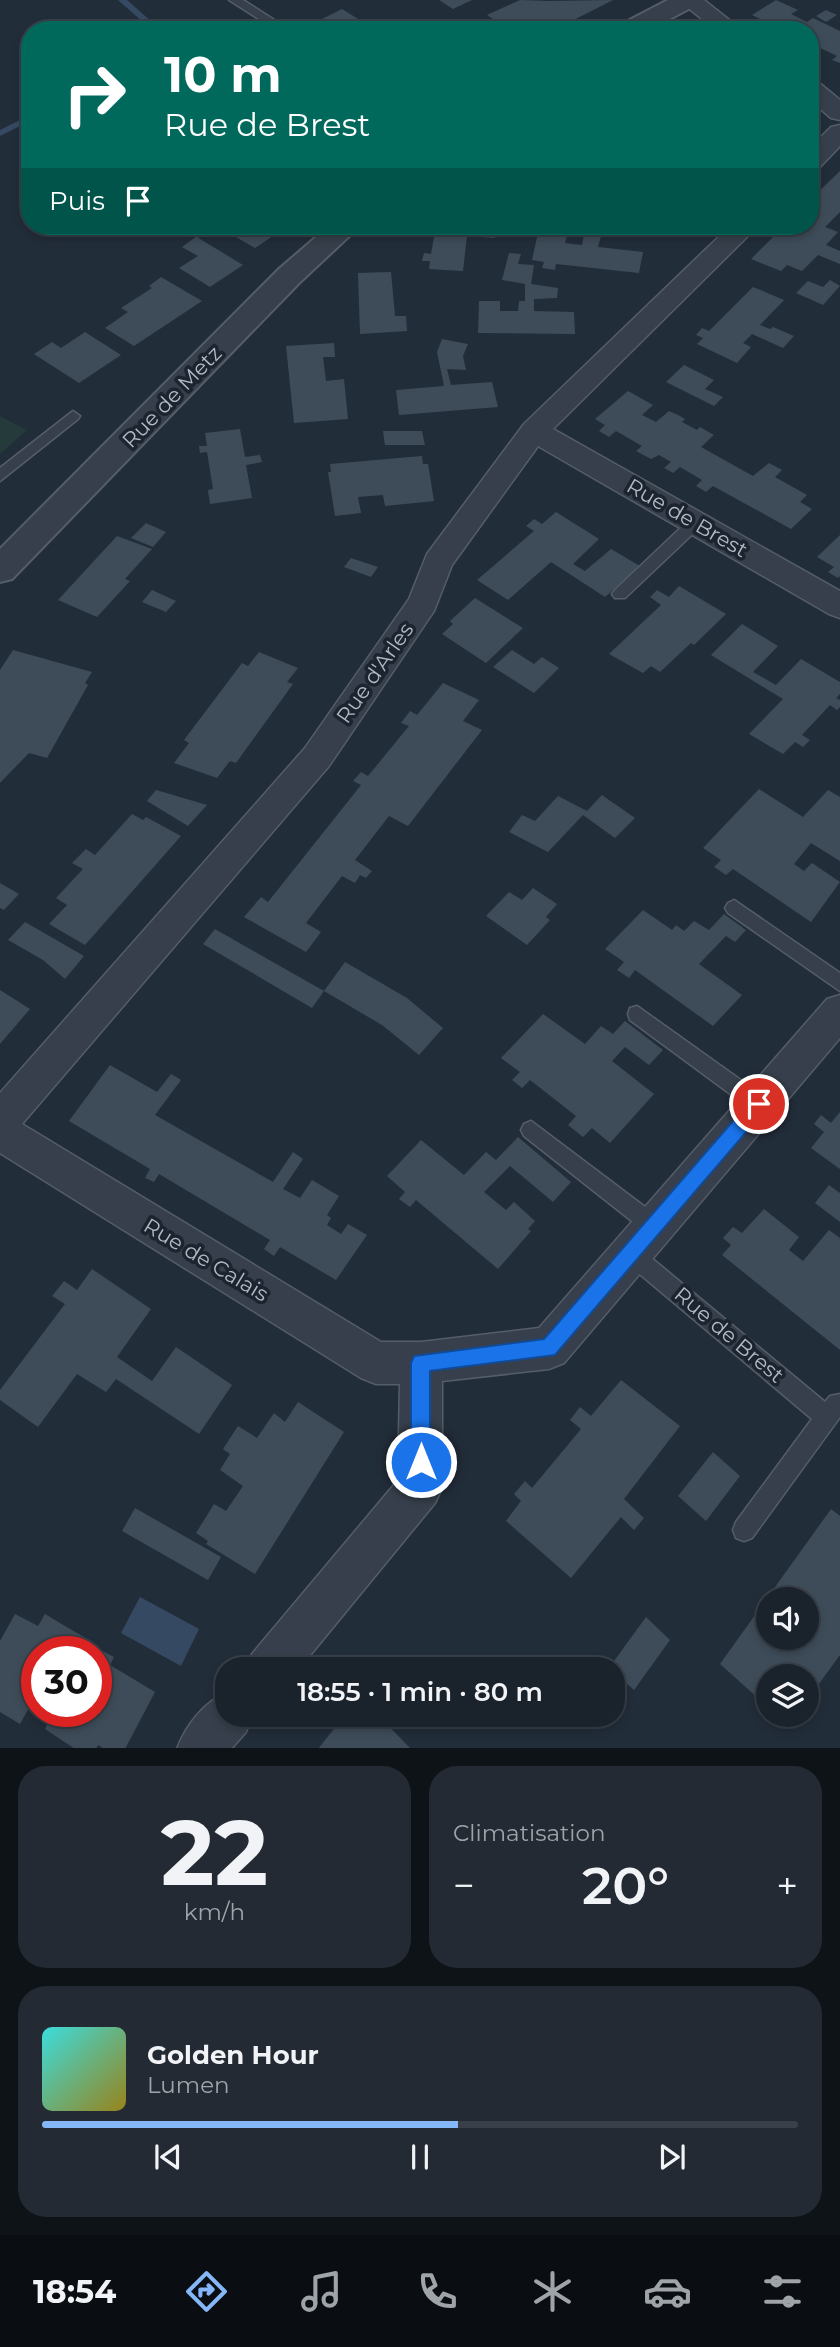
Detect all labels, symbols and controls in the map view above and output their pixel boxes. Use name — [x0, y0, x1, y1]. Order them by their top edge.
text: 10 m — [164, 45, 282, 104]
icon: right — [49, 49, 140, 140]
text: Rue de Brest — [164, 105, 370, 144]
icon: arrive — [119, 182, 157, 220]
text: Puis — [49, 185, 105, 217]
street label: Rue de Metz — [117, 341, 226, 453]
street label: Rue de Brest — [622, 473, 752, 562]
street label: Rue d'Arles — [331, 618, 418, 728]
pin — [729, 1074, 789, 1134]
icon: arrive — [740, 1085, 778, 1123]
street label: Rue de Calais — [139, 1213, 273, 1307]
street label: Rue de Brest — [669, 1282, 789, 1388]
position arrow — [384, 1425, 458, 1499]
map controls — [756, 1587, 819, 1727]
button: sound — [756, 1587, 819, 1650]
speed limit sign: 30 — [21, 1636, 112, 1727]
button: layers — [756, 1664, 819, 1727]
text: 18:55 · 1 min · 80 m — [297, 1676, 543, 1708]
text: 22 — [161, 1797, 268, 1908]
text: Climatisation — [453, 1819, 605, 1847]
text: 20° — [582, 1854, 669, 1917]
text: − — [453, 1862, 475, 1909]
text: + — [776, 1862, 798, 1909]
text: km/h — [184, 1898, 245, 1926]
text: Golden Hour — [147, 2039, 319, 2071]
text: Lumen — [147, 2071, 230, 2099]
icon: previous — [149, 2138, 187, 2176]
icon: pause — [401, 2138, 439, 2176]
icon: next — [653, 2138, 691, 2176]
icon: directions — [182, 2267, 231, 2316]
icon: music — [297, 2267, 346, 2316]
icon: phone — [413, 2267, 462, 2316]
icon: climate — [528, 2267, 577, 2316]
icon: car — [643, 2267, 692, 2316]
icon: filters — [758, 2267, 807, 2316]
text: 18:54 — [33, 2272, 116, 2311]

